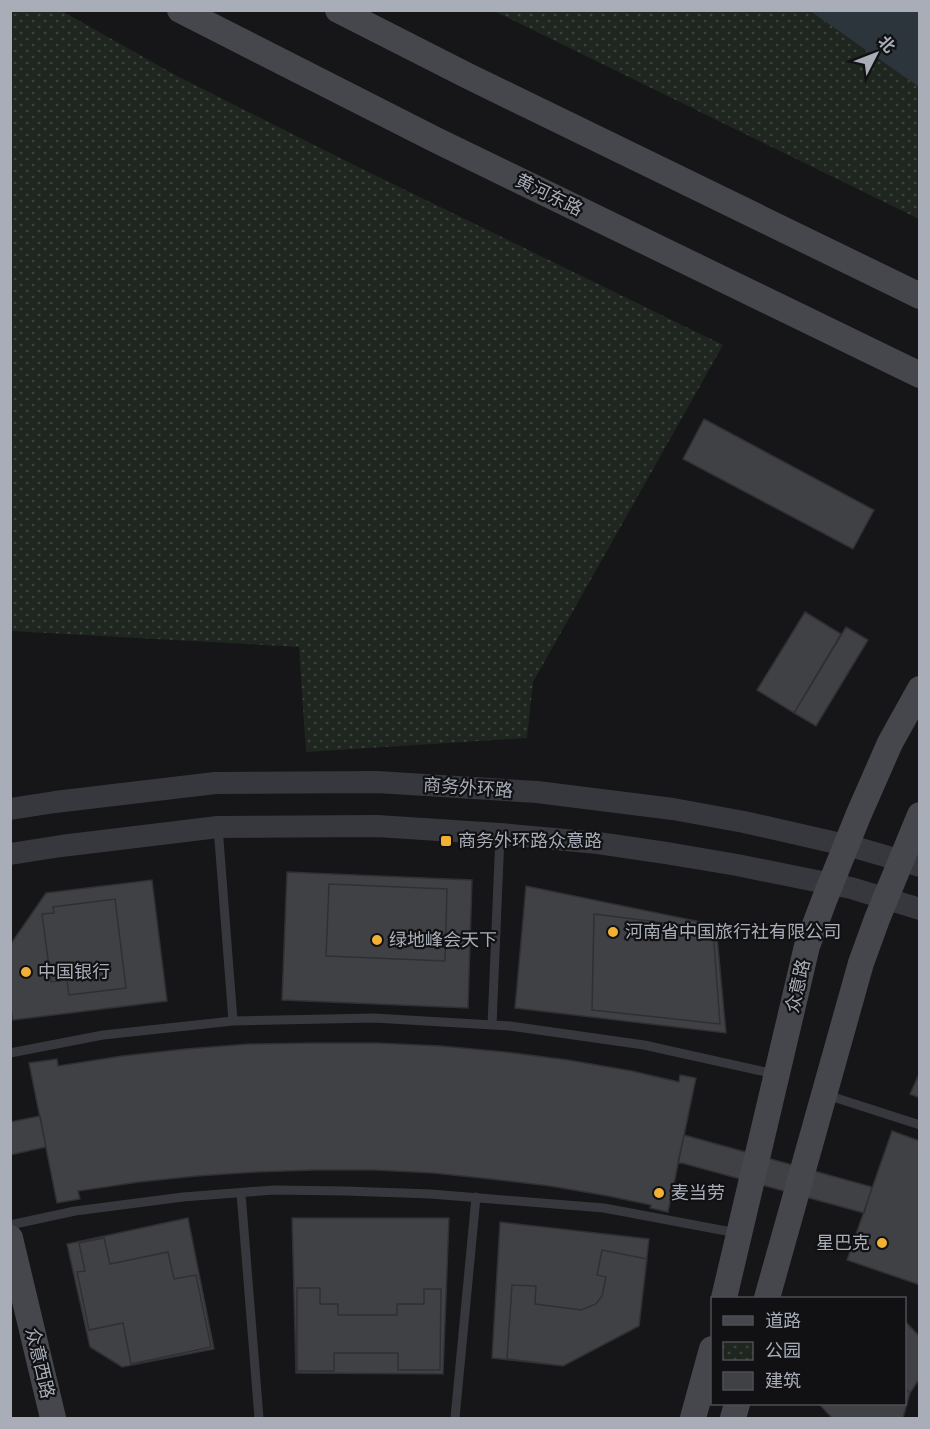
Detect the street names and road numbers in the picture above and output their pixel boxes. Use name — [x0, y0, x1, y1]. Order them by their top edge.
street label: 黄河东路 — [512, 168, 587, 220]
street label: 商务外环路 — [422, 773, 514, 801]
street label: 众意路 — [780, 957, 814, 1015]
street label: 众意西路 — [22, 1325, 60, 1400]

